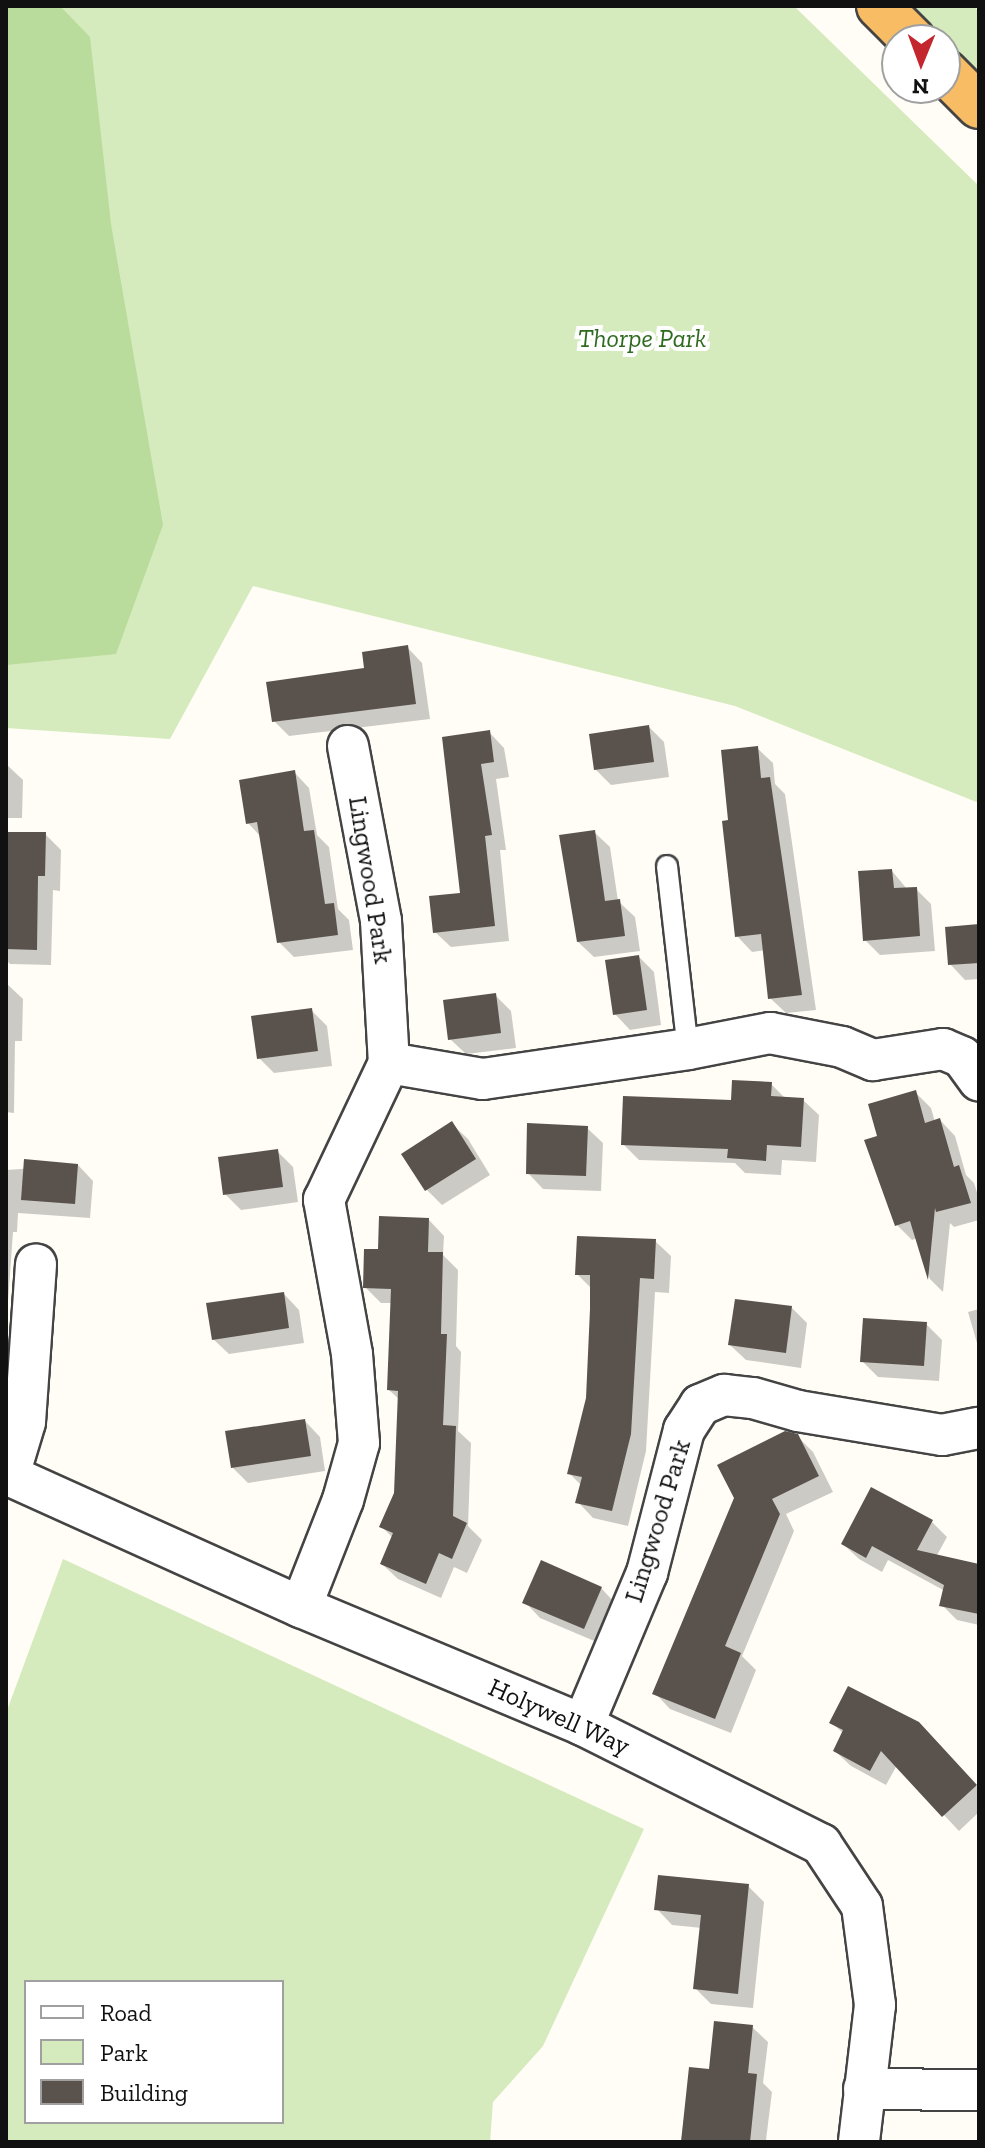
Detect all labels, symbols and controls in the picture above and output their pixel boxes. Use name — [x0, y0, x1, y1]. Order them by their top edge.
north arrow — [881, 24, 961, 104]
text: N — [912, 73, 929, 100]
park label: Thorpe Park — [578, 323, 706, 355]
street label: Lingwood Park — [341, 794, 399, 966]
street label: Lingwood Park — [618, 1436, 698, 1606]
street label: Holywell Way — [483, 1672, 635, 1762]
legend — [24, 1980, 284, 2124]
text: Road — [100, 1998, 152, 2027]
text: Park — [100, 2038, 148, 2067]
text: Building — [100, 2078, 188, 2107]

